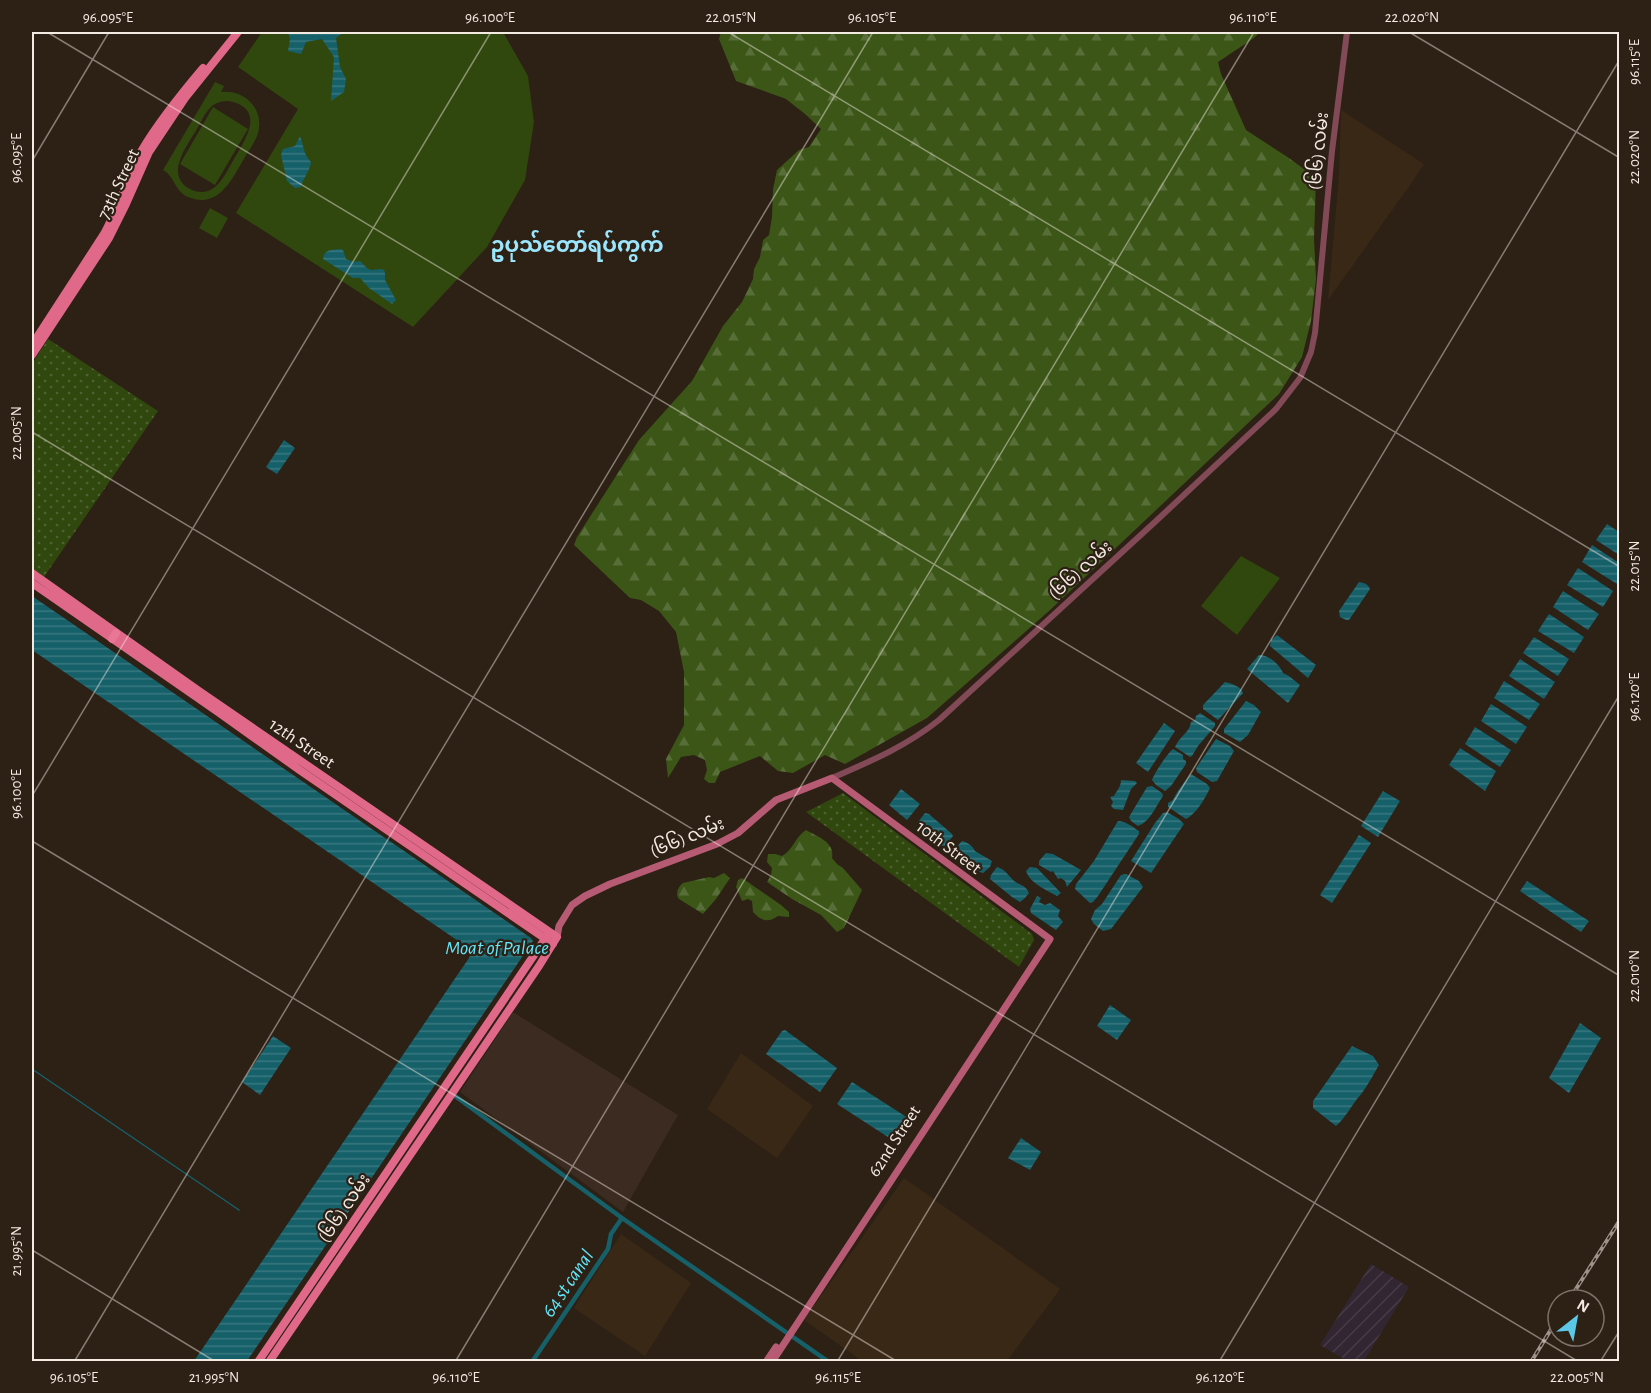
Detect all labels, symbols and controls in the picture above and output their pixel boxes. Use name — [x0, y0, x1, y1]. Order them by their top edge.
text: 96.095°E — [83, 10, 133, 25]
text: 96.100°E — [465, 10, 515, 25]
text: 22.015°N — [705, 10, 757, 25]
text: 96.105°E — [848, 10, 896, 25]
text: 96.110°E — [1229, 10, 1277, 25]
text: 22.020°N — [1385, 10, 1439, 25]
text: 96.115°E — [1627, 39, 1642, 85]
street label: (၆၆) လမ်း — [1301, 111, 1332, 191]
text: 22.020°N — [1627, 130, 1642, 184]
text: 96.095°E — [9, 133, 24, 183]
street label: 73th Street — [95, 146, 143, 222]
district label: ဥပုသ်တော်ရပ်ကွက် — [490, 229, 664, 262]
text: 22.005°N — [9, 406, 24, 460]
street label: (၆၆) လမ်း — [1042, 534, 1116, 604]
text: 22.015°N — [1627, 540, 1642, 592]
text: 96.120°E — [1627, 672, 1642, 722]
street label: 12th Street — [265, 715, 338, 772]
text: 96.100°E — [9, 769, 24, 819]
street label: (၆၆) လမ်း — [646, 810, 727, 861]
street label: 10th Street — [913, 818, 984, 878]
water label: Moat of Palace — [445, 938, 549, 958]
text: 22.010°N — [1627, 950, 1642, 1002]
street label: 62nd Street — [865, 1103, 924, 1180]
street label: (၆၆) လမ်း — [311, 1168, 374, 1246]
text: 21.995°N — [9, 1226, 24, 1276]
water label: 64 st canal — [538, 1246, 597, 1321]
north arrow — [1546, 1288, 1606, 1348]
text: N — [1574, 1296, 1592, 1316]
text: 96.105°E — [50, 1370, 98, 1385]
text: 21.995°N — [189, 1370, 239, 1385]
text: 96.110°E — [432, 1370, 480, 1385]
text: 96.115°E — [815, 1370, 861, 1385]
text: 96.120°E — [1195, 1370, 1245, 1385]
text: 22.005°N — [1550, 1370, 1604, 1385]

